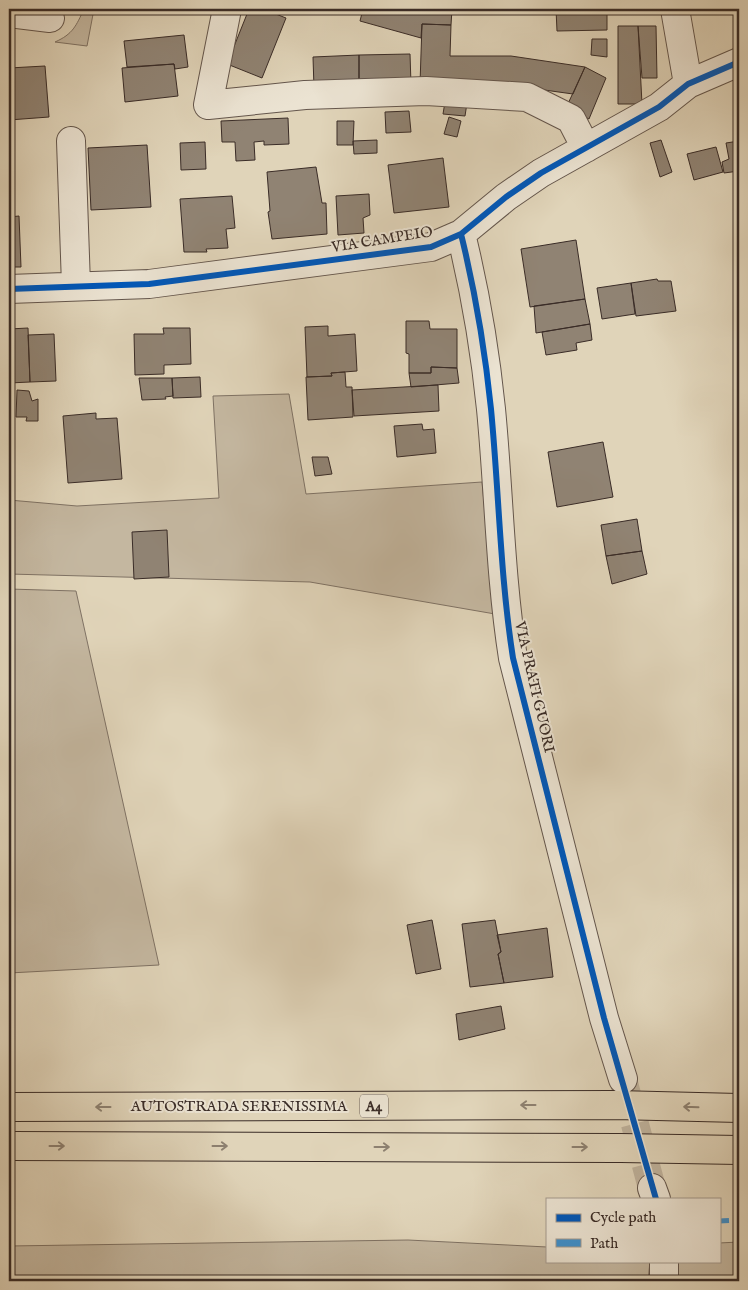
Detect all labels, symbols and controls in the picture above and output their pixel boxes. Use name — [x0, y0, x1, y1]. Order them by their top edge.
street label: VIA CAMPEIO — [329, 222, 434, 257]
street label: VIA PRATI GUORI — [510, 618, 559, 755]
road number: A4 — [360, 1094, 388, 1118]
street label: AUTOSTRADA SERENISSIMA — [130, 1097, 348, 1116]
one-way arrow — [520, 1100, 536, 1110]
one-way arrow — [95, 1102, 112, 1112]
one-way arrow — [683, 1102, 699, 1112]
one-way arrow — [49, 1141, 65, 1151]
one-way arrow — [212, 1141, 228, 1151]
one-way arrow — [374, 1142, 390, 1152]
one-way arrow — [572, 1142, 588, 1152]
legend — [546, 1198, 720, 1262]
text: Cycle path — [590, 1208, 656, 1227]
text: Path — [590, 1234, 618, 1253]

